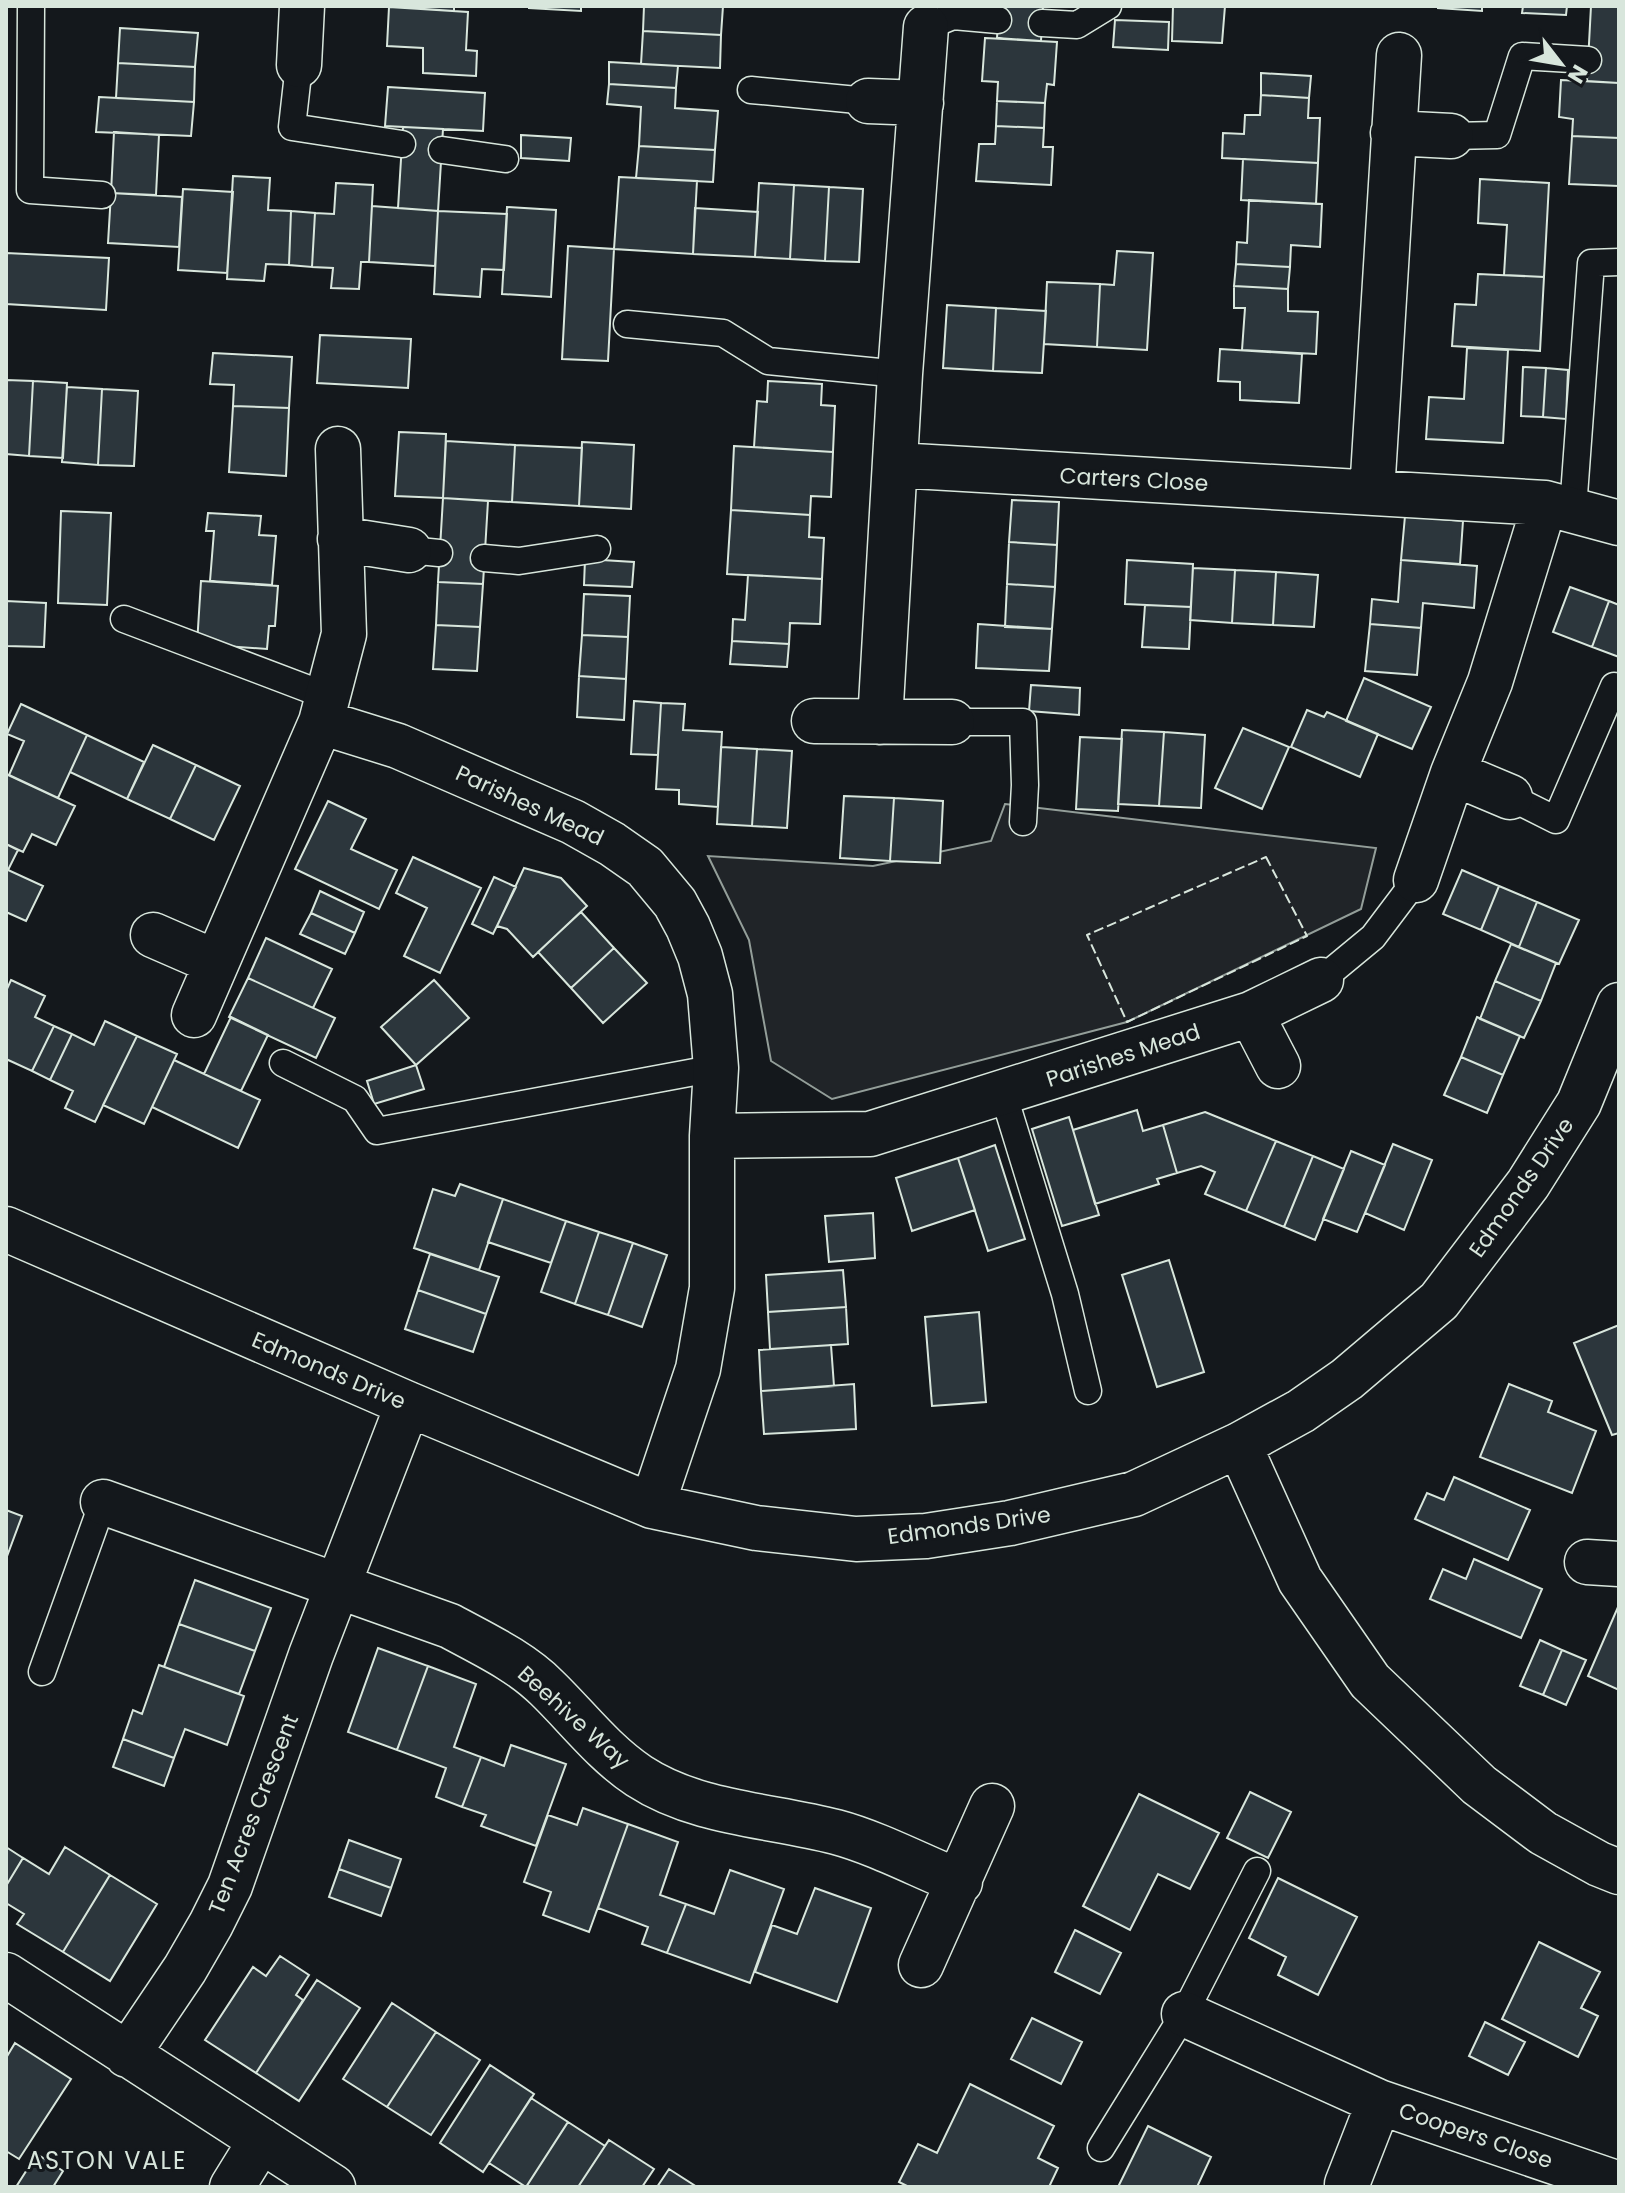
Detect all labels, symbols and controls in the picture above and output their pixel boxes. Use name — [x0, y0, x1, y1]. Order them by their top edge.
north arrow — [1521, 24, 1601, 104]
text: N — [1560, 59, 1595, 89]
street label: Carters Close — [1059, 460, 1209, 499]
street label: Parishes Mead — [451, 758, 609, 853]
street label: Parishes Mead — [1042, 1016, 1204, 1095]
street label: Edmonds Drive — [1462, 1111, 1581, 1264]
street label: Edmonds Drive — [247, 1324, 411, 1417]
street label: Edmonds Drive — [886, 1499, 1053, 1552]
street label: Beehive Way — [511, 1659, 637, 1776]
street label: Ten Acres Crescent — [201, 1710, 306, 1919]
street label: Coopers Close — [1395, 2095, 1557, 2176]
district label: ASTON VALE — [27, 2144, 187, 2177]

